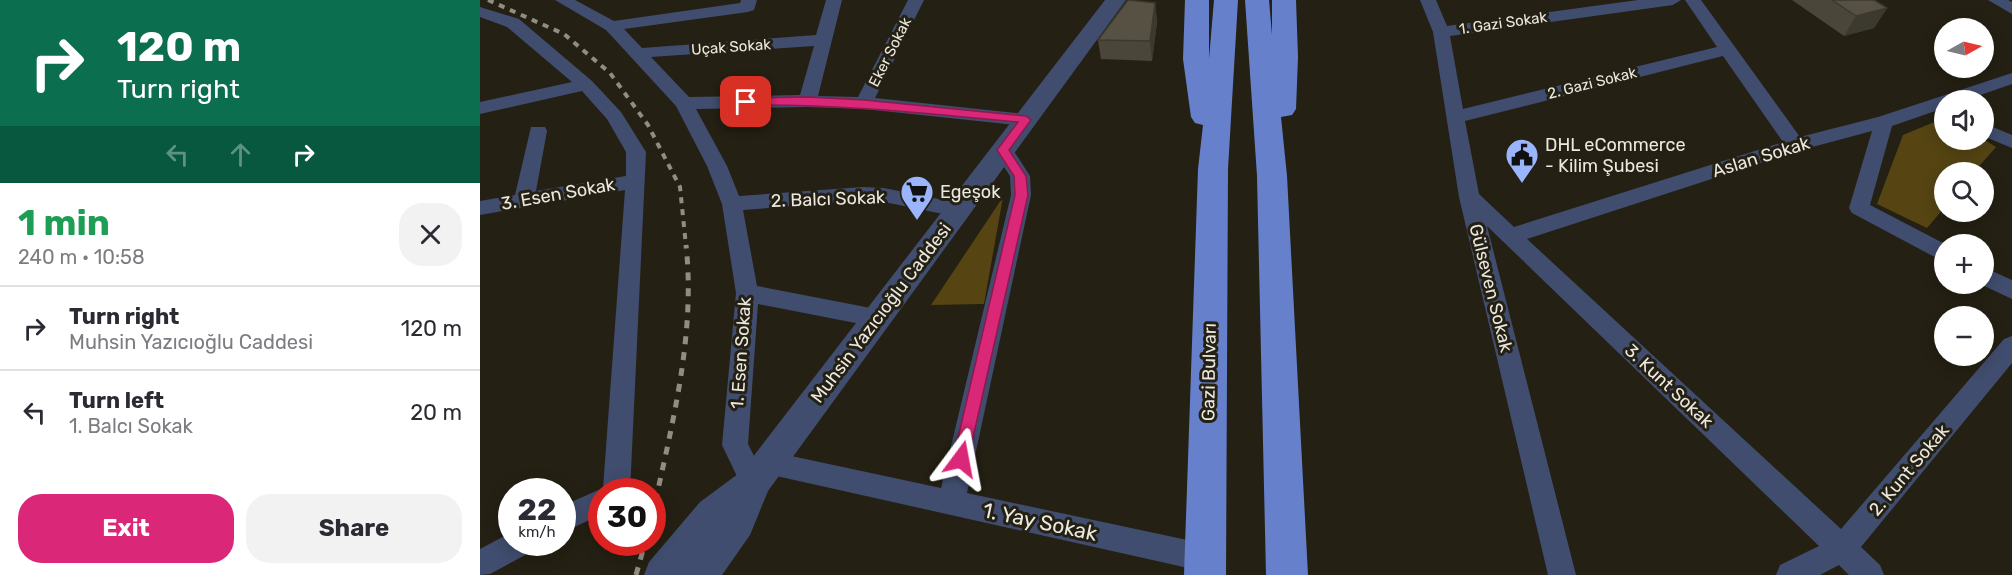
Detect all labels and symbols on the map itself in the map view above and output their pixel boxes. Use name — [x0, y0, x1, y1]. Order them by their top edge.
street label: 1. Gazi Sokak — [1458, 8, 1549, 38]
street label: Eker Sokak — [865, 14, 915, 90]
north arrow — [1934, 18, 1994, 78]
street label: Uçak Sokak — [691, 35, 772, 59]
street label: 2. Gazi Sokak — [1546, 63, 1639, 103]
pin — [720, 76, 771, 127]
street label: Aslan Sokak — [1710, 132, 1813, 182]
place label: DHL eCommerce - Kilim Şubesi — [1545, 134, 1686, 177]
public building icon: DHL eCommerce - Kilim Şubesi — [1504, 137, 1540, 184]
street label: 3. Esen Sokak — [499, 173, 617, 215]
supermarket icon: Egeşok — [899, 174, 935, 221]
place label: Egeşok — [940, 181, 1001, 203]
street label: 2. Balcı Sokak — [770, 186, 886, 212]
street label: Muhsin Yazıcıoğlu Caddesi — [806, 219, 956, 407]
street label: Gülseven Sokak — [1464, 222, 1518, 355]
street label: 1. Esen Sokak — [726, 296, 756, 410]
street label: Gazi Bulvarı — [1197, 323, 1221, 421]
street label: 3. Kunt Sokak — [1620, 339, 1718, 433]
street label: 2. Kunt Sokak — [1864, 419, 1954, 520]
position arrow — [929, 427, 993, 491]
speed limit sign: 30 — [588, 478, 666, 556]
street label: 1. Yay Sokak — [981, 497, 1100, 546]

